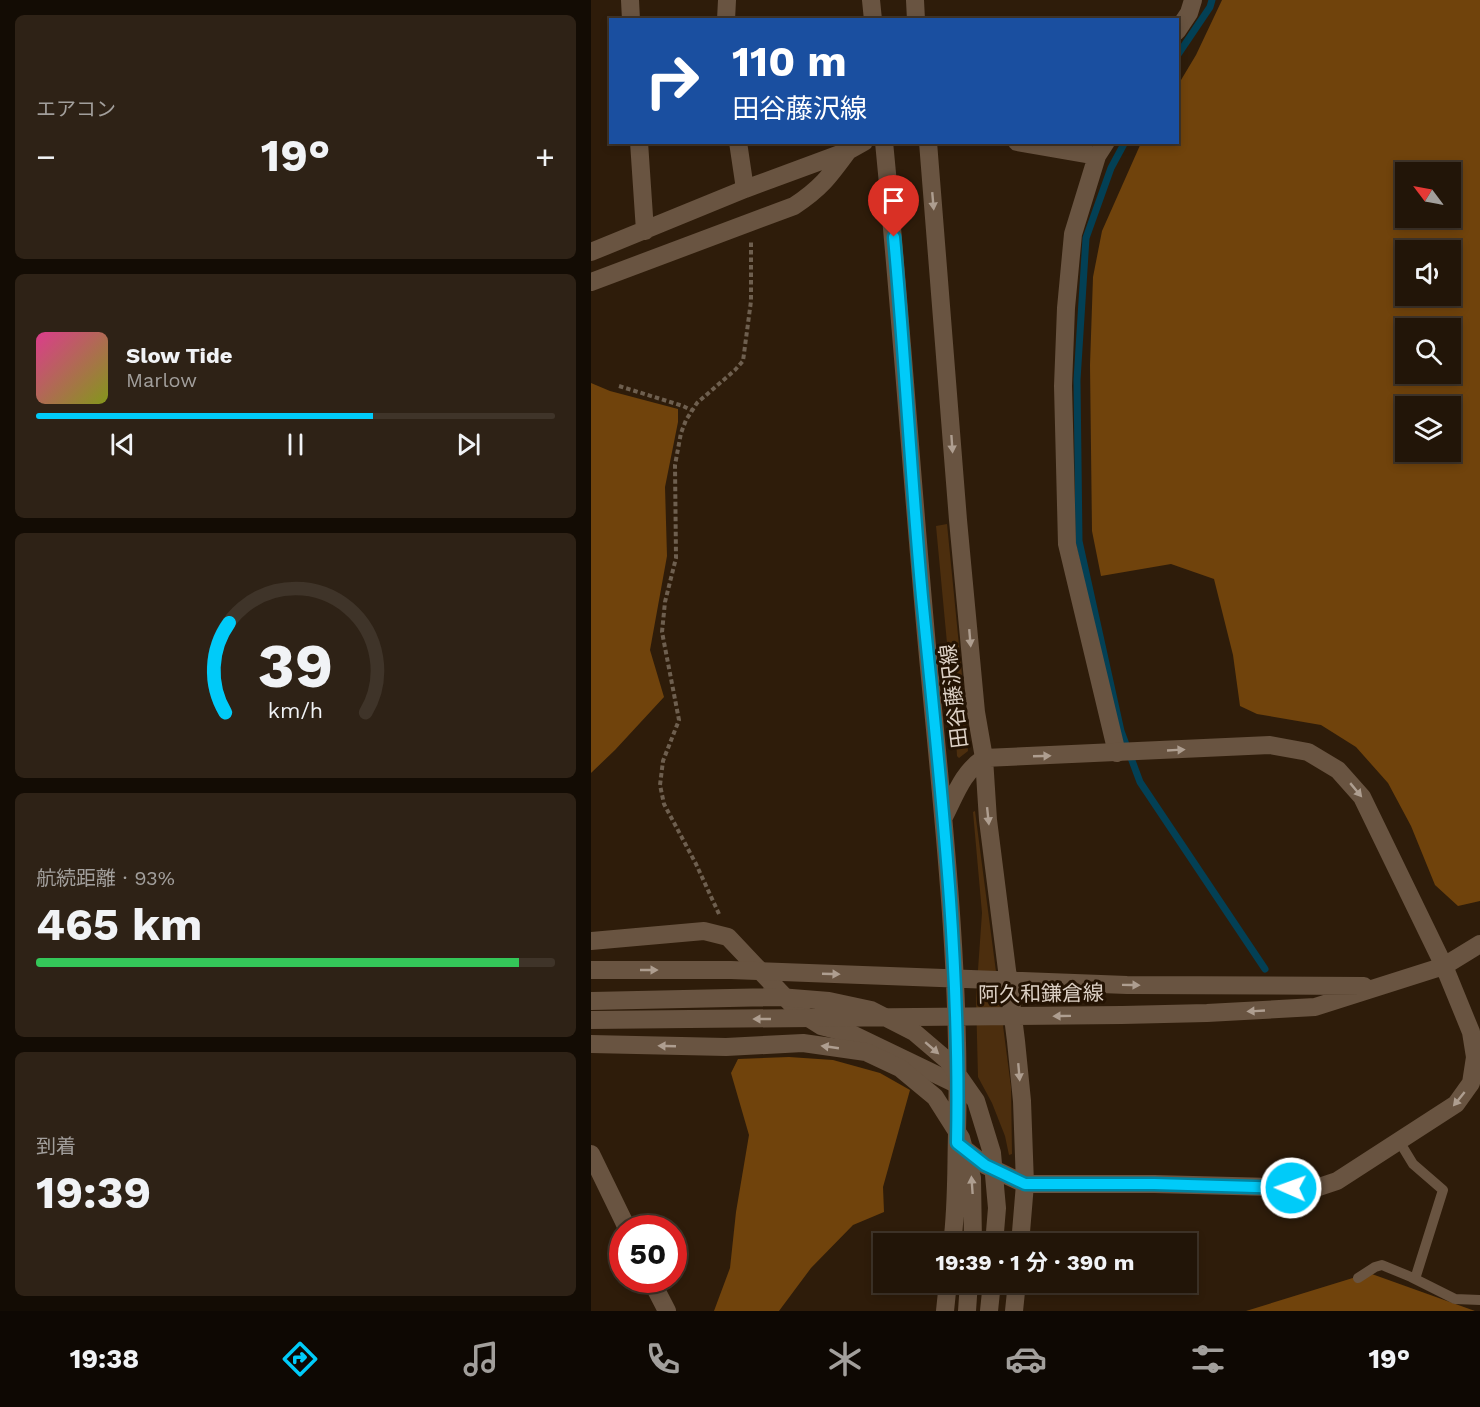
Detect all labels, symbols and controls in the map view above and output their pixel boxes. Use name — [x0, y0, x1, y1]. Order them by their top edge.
text: 110 m — [732, 37, 847, 86]
icon: right — [633, 42, 711, 120]
text: 田谷藤沢線 — [732, 93, 867, 125]
text: エアコン — [36, 97, 116, 121]
text: 19° — [261, 129, 330, 182]
text: − — [36, 137, 56, 176]
text: + — [535, 137, 555, 176]
north arrow — [1395, 162, 1461, 228]
map controls — [1395, 162, 1461, 462]
pin — [868, 175, 919, 237]
icon: arrive — [877, 184, 910, 217]
one-way arrow — [928, 191, 938, 210]
button: sound — [1395, 240, 1461, 306]
button: search — [1395, 318, 1461, 384]
text: Slow Tide — [126, 343, 233, 368]
text: Marlow — [126, 368, 197, 392]
button: layers — [1395, 396, 1461, 462]
icon: previous — [106, 428, 139, 461]
icon: pause — [279, 428, 312, 461]
icon: next — [452, 428, 485, 461]
one-way arrow — [947, 434, 957, 453]
one-way arrow — [965, 628, 975, 647]
text: 39 — [258, 629, 333, 702]
street label: 田谷藤沢線 — [935, 642, 972, 750]
text: km/h — [268, 698, 323, 723]
one-way arrow — [1166, 745, 1185, 754]
one-way arrow — [1033, 751, 1052, 760]
one-way arrow — [1349, 782, 1362, 797]
one-way arrow — [983, 807, 993, 826]
text: 航続距離 · 93% — [36, 866, 175, 890]
text: 465 km — [36, 898, 202, 951]
one-way arrow — [640, 965, 659, 975]
one-way arrow — [821, 969, 840, 978]
street label: 阿久和鎌倉線 — [978, 980, 1104, 1007]
one-way arrow — [1121, 980, 1140, 989]
one-way arrow — [1247, 1006, 1266, 1015]
one-way arrow — [1052, 1011, 1071, 1020]
one-way arrow — [752, 1014, 771, 1024]
one-way arrow — [658, 1041, 677, 1050]
one-way arrow — [924, 1041, 940, 1054]
one-way arrow — [821, 1043, 840, 1052]
one-way arrow — [1014, 1063, 1024, 1082]
one-way arrow — [1452, 1091, 1465, 1107]
text: 到着 — [36, 1134, 76, 1158]
position arrow — [1259, 1156, 1323, 1220]
text: 19:39 — [36, 1166, 151, 1219]
one-way arrow — [967, 1176, 977, 1195]
speed limit sign: 50 — [609, 1215, 687, 1293]
text: 19:39 · 1 分 · 390 m — [936, 1250, 1134, 1275]
icon: directions — [279, 1338, 321, 1380]
icon: music — [460, 1338, 502, 1380]
icon: phone — [642, 1338, 684, 1380]
icon: climate — [824, 1338, 866, 1380]
icon: car — [1005, 1338, 1047, 1380]
icon: filters — [1187, 1338, 1229, 1380]
text: 19:38 — [70, 1343, 139, 1375]
text: 19° — [1368, 1343, 1410, 1375]

